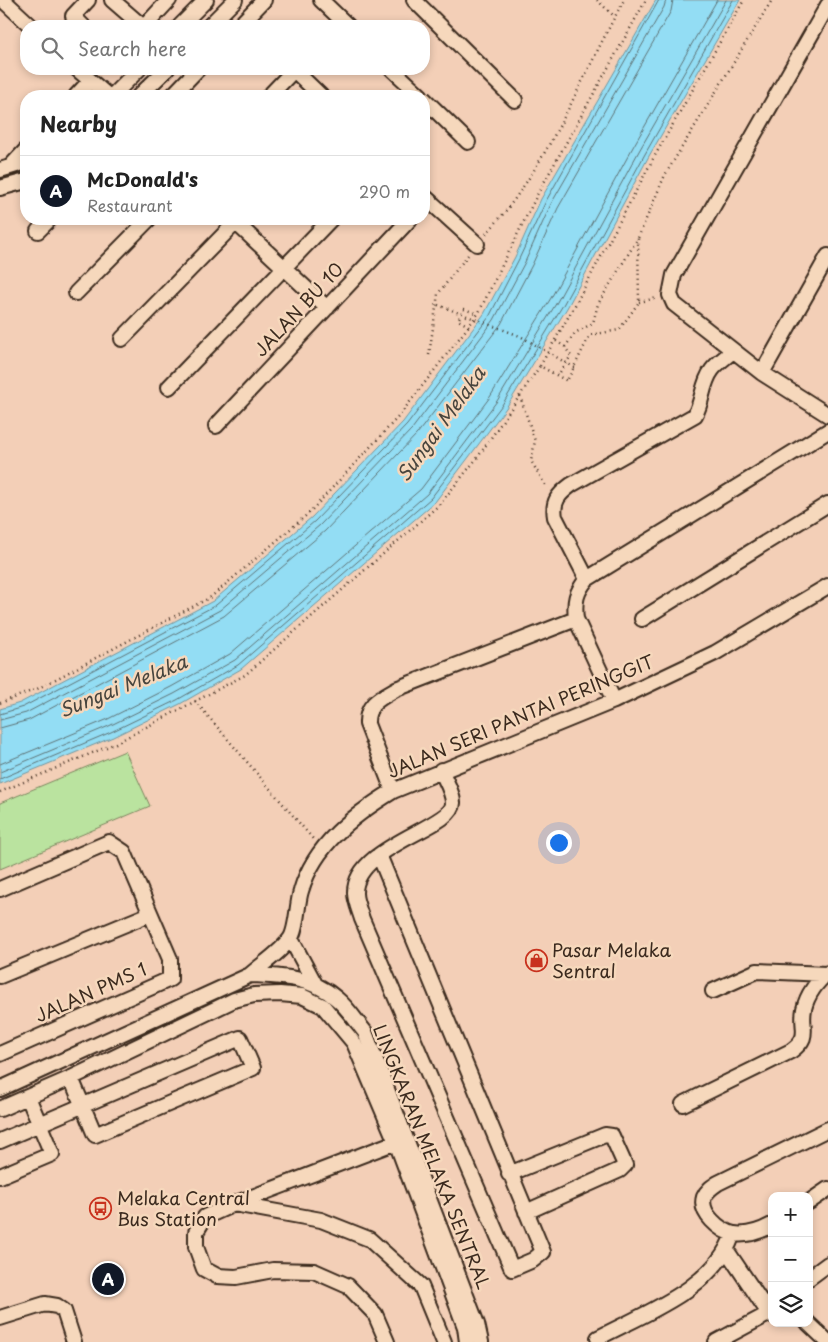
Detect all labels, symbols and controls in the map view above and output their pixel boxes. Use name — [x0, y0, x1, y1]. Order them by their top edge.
search box — [20, 20, 430, 75]
icon: search — [38, 34, 66, 62]
text: Search here — [78, 34, 187, 62]
text: Nearby — [40, 107, 117, 139]
text: McDonald's — [87, 165, 198, 193]
text: A — [50, 179, 62, 203]
text: 290 m — [359, 179, 410, 203]
text: Restaurant — [87, 193, 173, 217]
street label: JALAN BU 10 — [247, 256, 349, 362]
water label: Sungai Melaka — [389, 360, 492, 487]
water label: Sungai Melaka — [55, 646, 191, 723]
street label: JALAN SERI PANTAI PERINGGIT — [383, 647, 659, 784]
your location — [546, 830, 572, 856]
place label: Pasar Melaka Sentral — [552, 936, 672, 984]
shop icon: Pasar Melaka Sentral — [524, 949, 548, 973]
street label: JALAN PMS 1 — [30, 955, 151, 1028]
street label: LINGKARAN MELAKA SENTRAL — [367, 1020, 498, 1293]
place label: Melaka Central Bus Station — [117, 1184, 250, 1232]
map controls — [768, 1192, 813, 1327]
button: + — [768, 1192, 813, 1237]
bus stop icon: Melaka Central Bus Station — [89, 1197, 113, 1221]
button: − — [768, 1237, 813, 1282]
pin: A — [92, 1260, 124, 1298]
button: layers — [768, 1282, 813, 1327]

